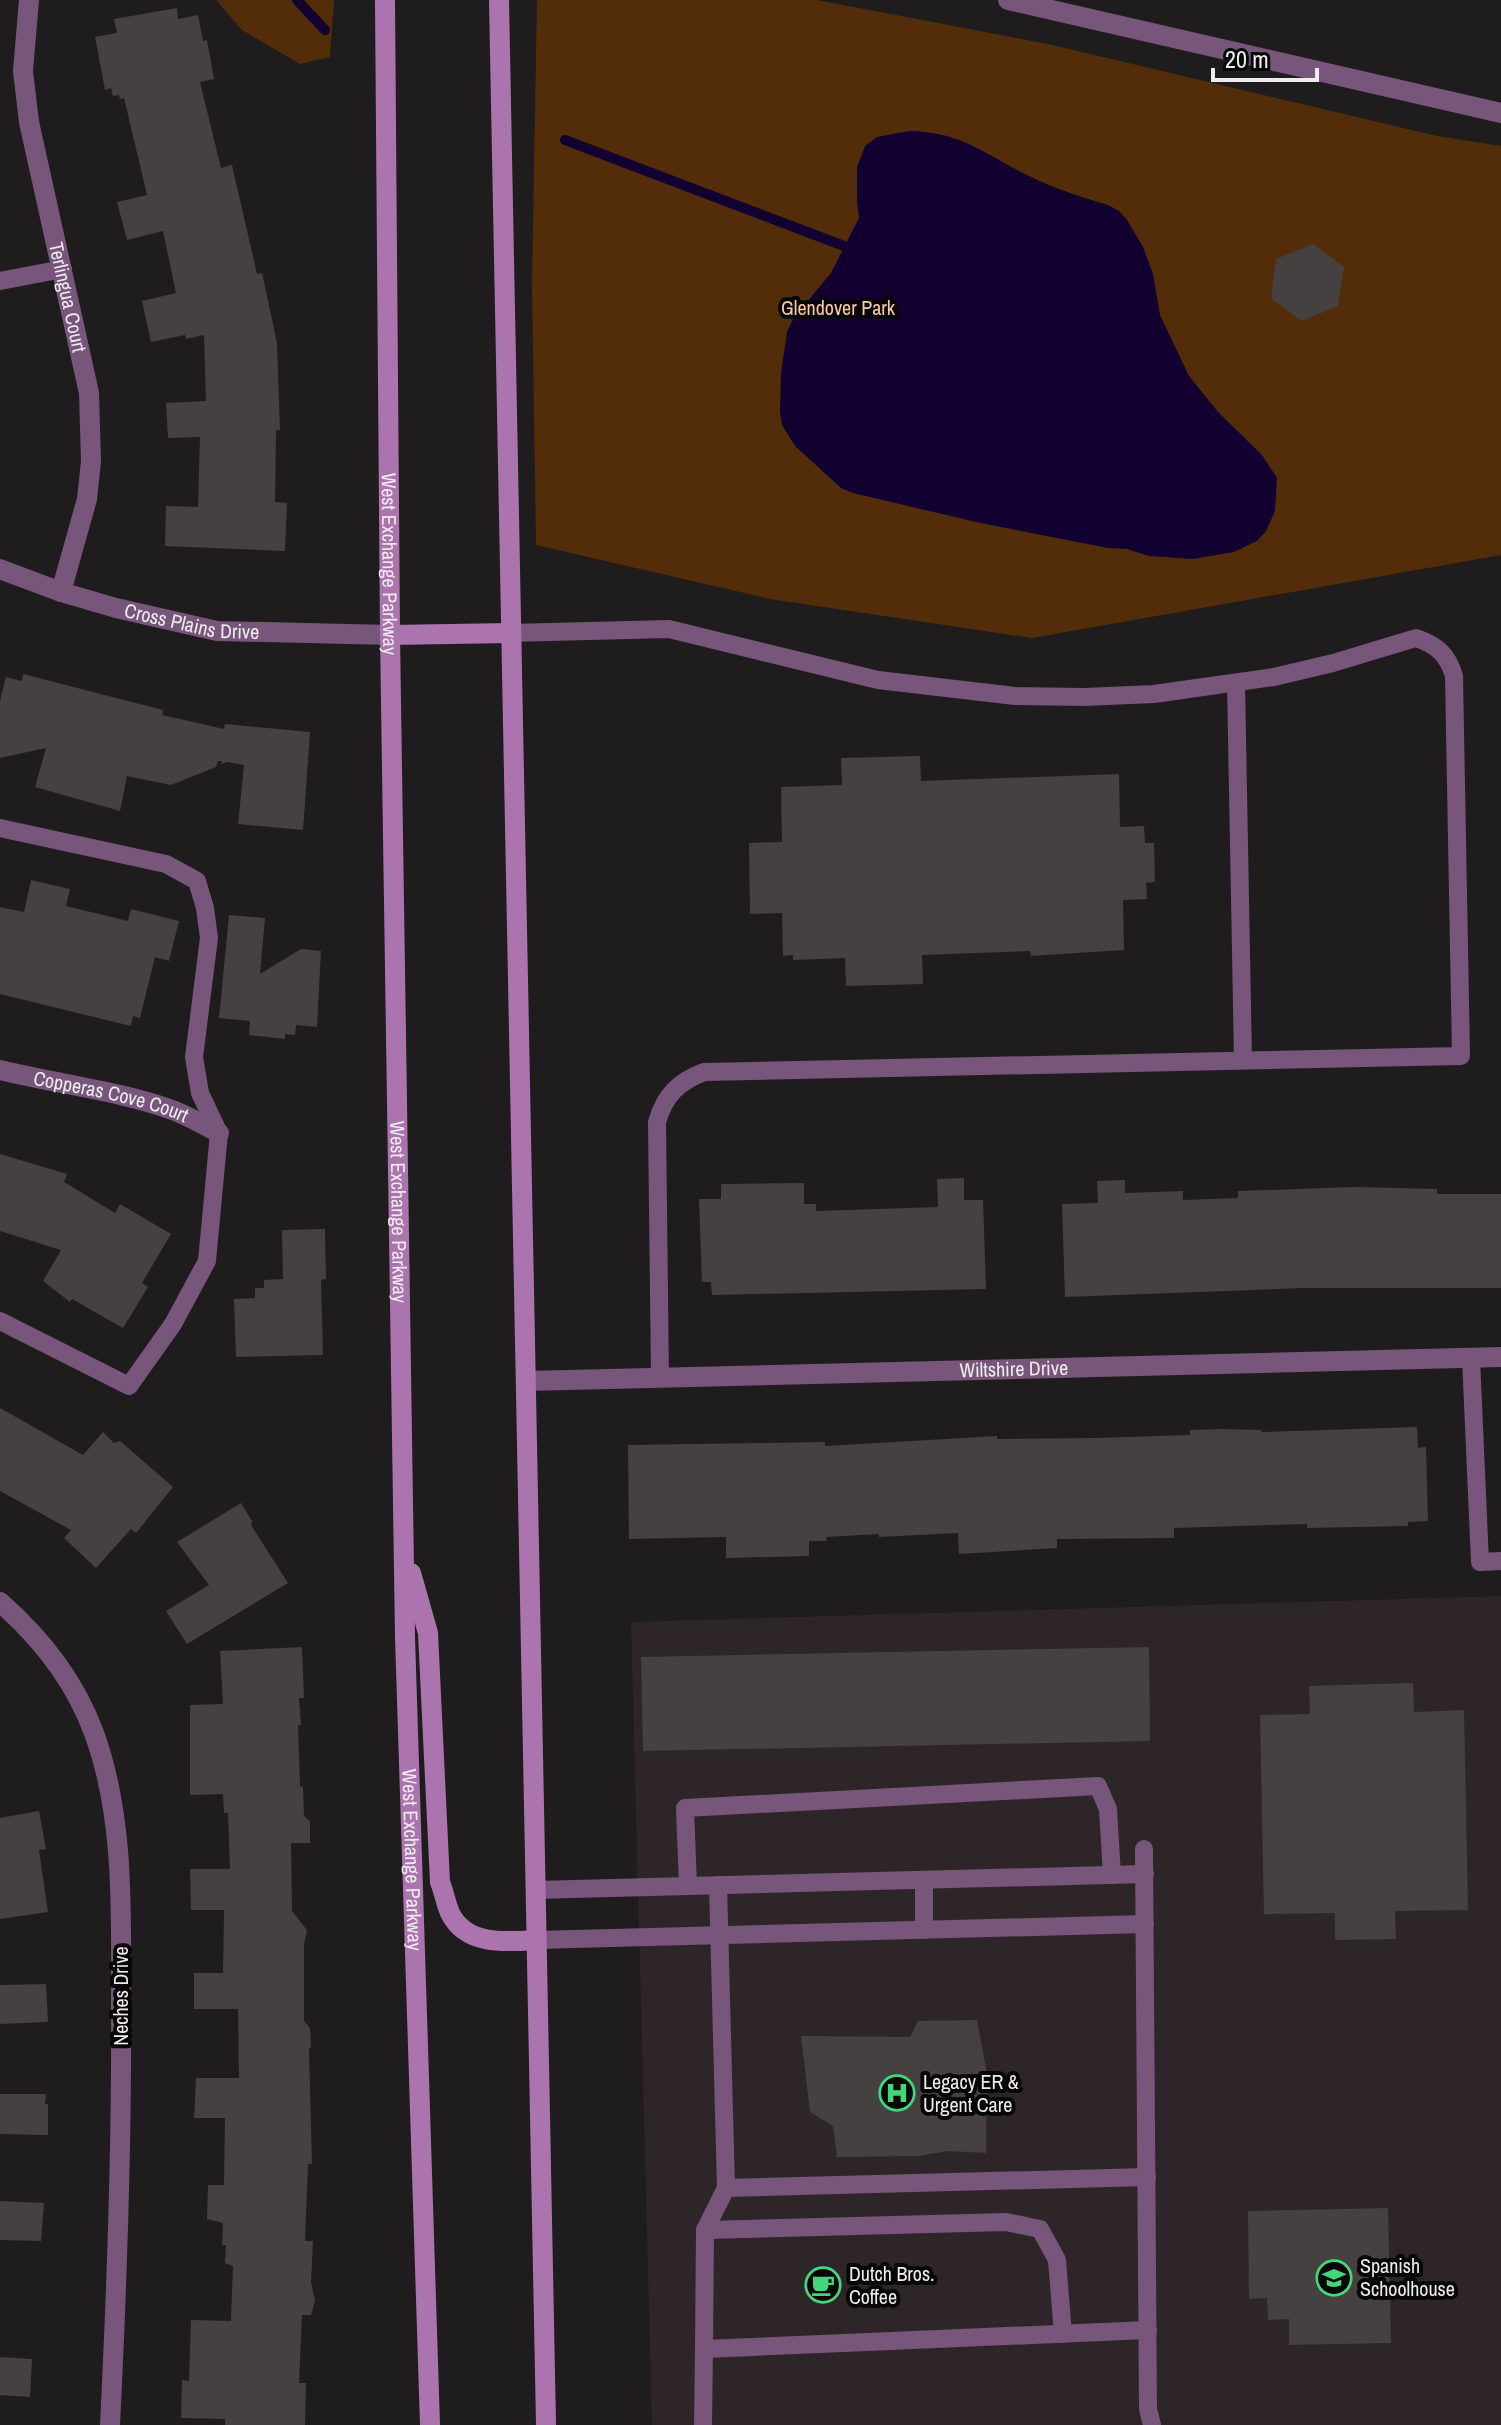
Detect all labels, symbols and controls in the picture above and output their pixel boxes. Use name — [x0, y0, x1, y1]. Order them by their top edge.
scale bar — [1213, 32, 1317, 82]
text: 20 m — [1225, 43, 1269, 75]
street label: Terlingua Court — [43, 239, 94, 355]
park label: Glendover Park — [781, 294, 896, 321]
street label: West Exchange Parkway — [376, 473, 404, 656]
street label: Cross Plains Drive — [122, 596, 260, 645]
street label: Copperas Cove Court — [31, 1064, 194, 1128]
street label: West Exchange Parkway — [384, 1121, 414, 1304]
street label: Wiltshire Drive — [959, 1354, 1068, 1383]
street label: West Exchange Parkway — [396, 1768, 429, 1952]
street label: Neches Drive — [107, 1946, 134, 2046]
place label: Legacy ER & Urgent Care — [923, 2068, 1019, 2118]
hospital icon: Legacy ER & Urgent Care — [878, 2074, 916, 2112]
place label: Spanish Schoolhouse — [1360, 2252, 1455, 2302]
school or university icon: Spanish Schoolhouse — [1315, 2259, 1353, 2297]
place label: Dutch Bros. Coffee — [849, 2260, 935, 2310]
cafe icon: Dutch Bros. Coffee — [804, 2266, 842, 2304]

